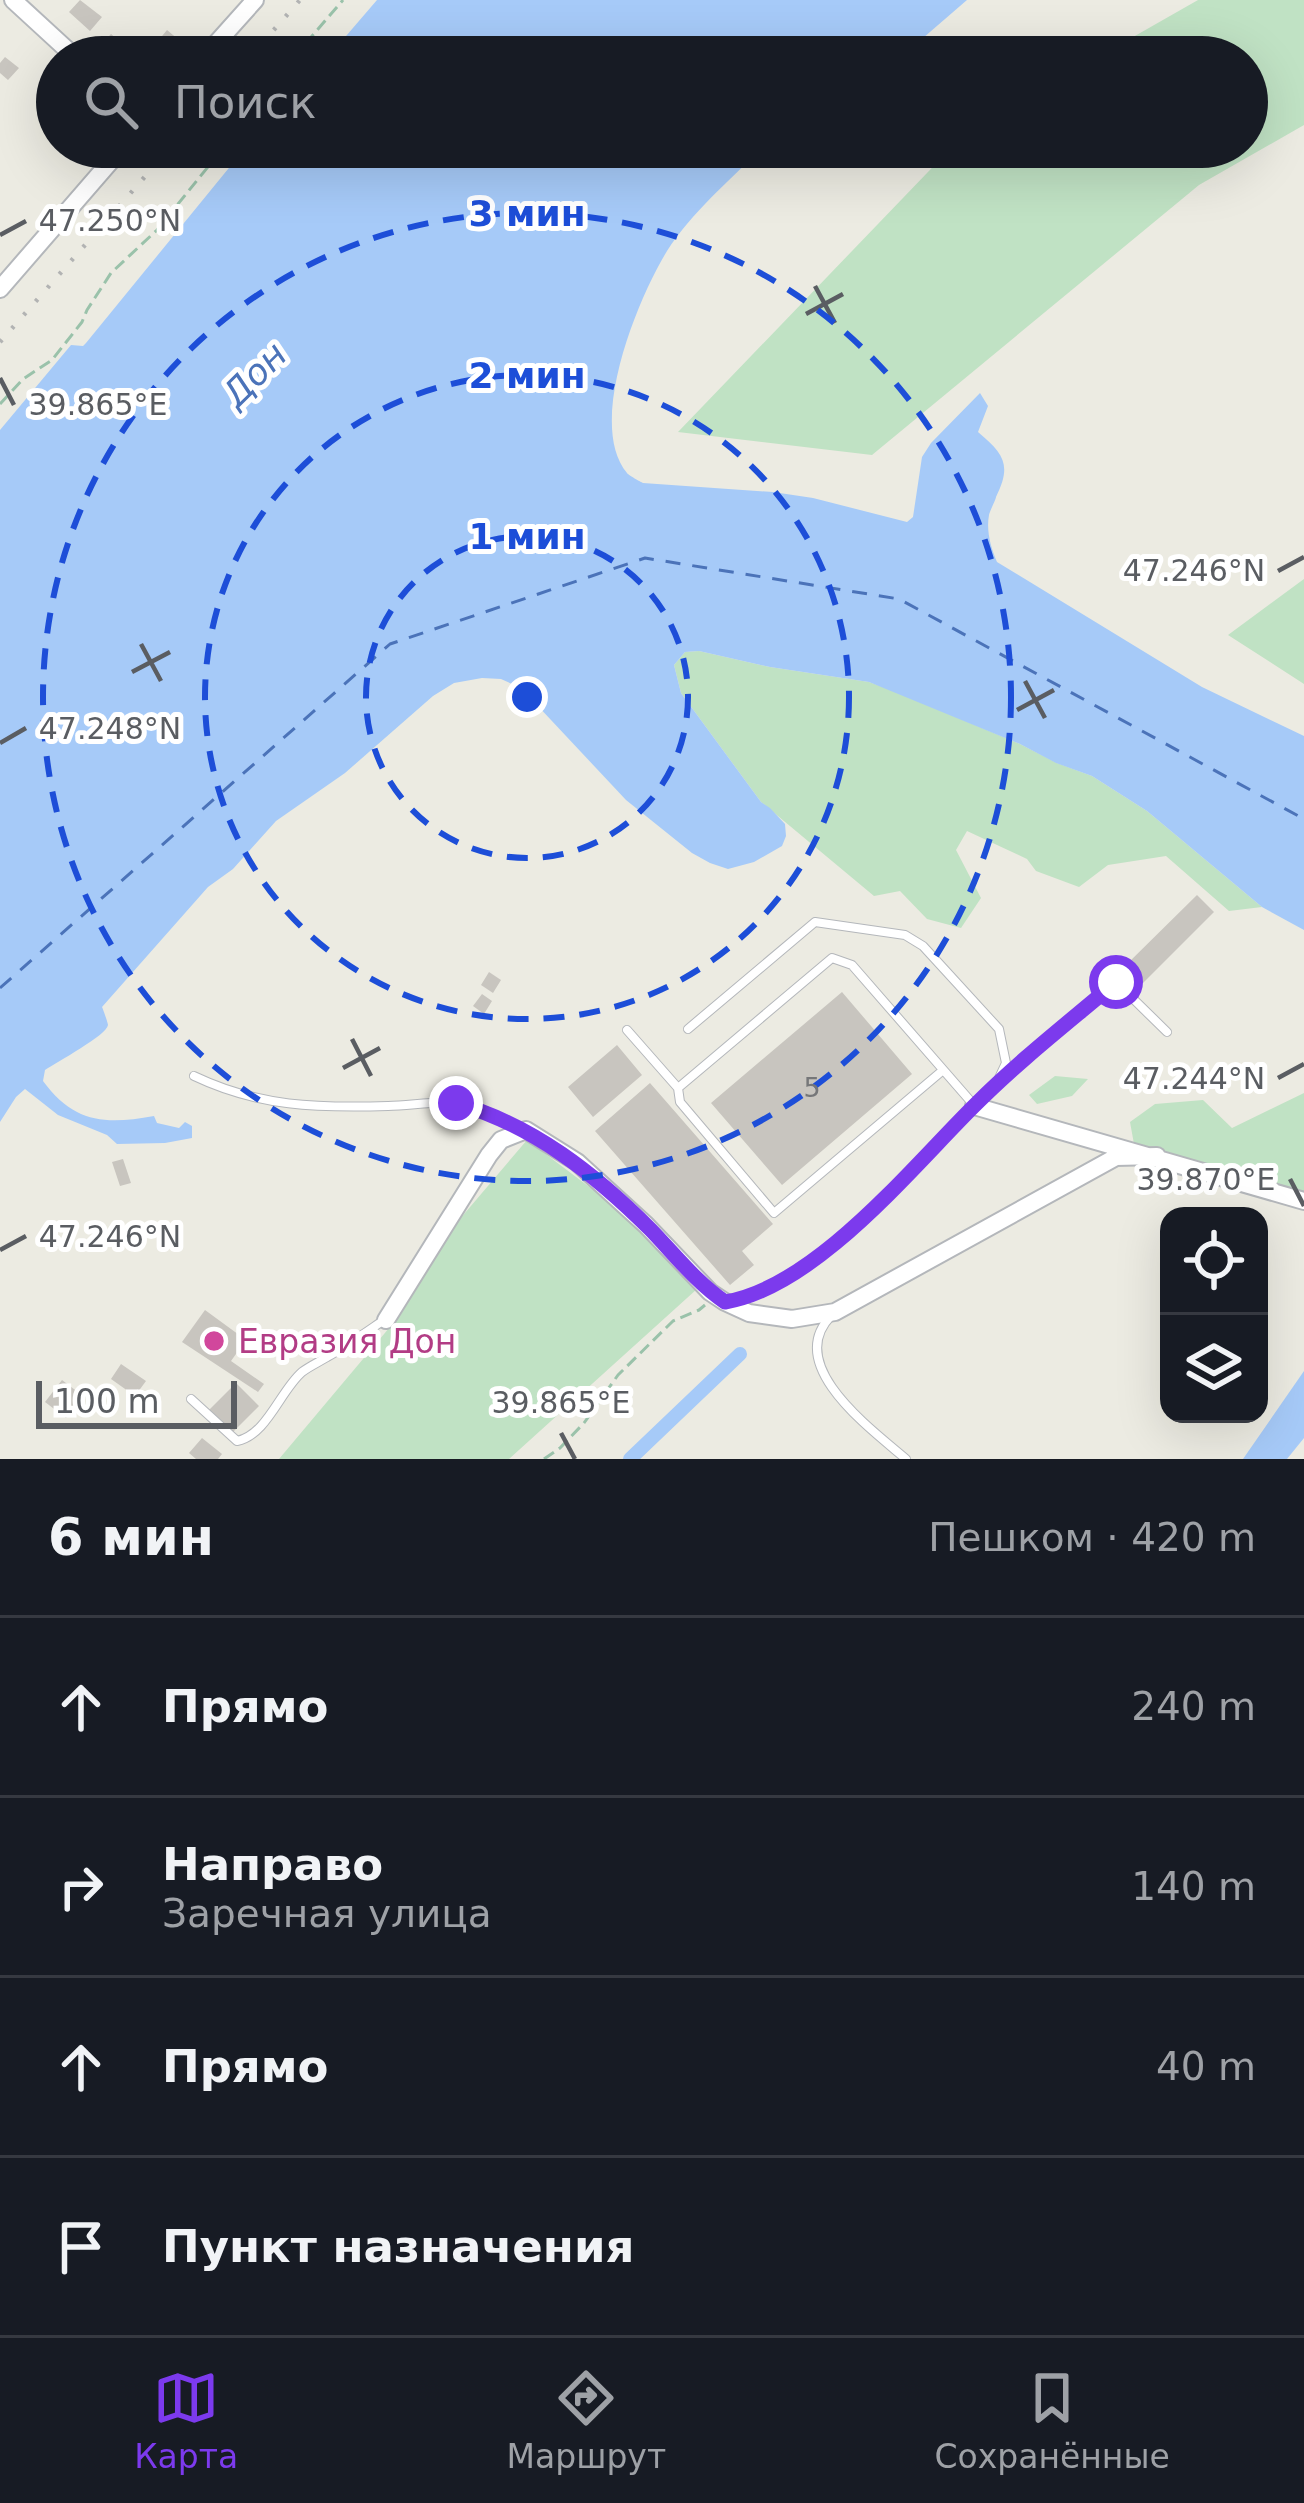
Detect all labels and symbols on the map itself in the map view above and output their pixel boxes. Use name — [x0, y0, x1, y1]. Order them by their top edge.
text: 3 мин — [468, 193, 586, 234]
text: 47.250°N — [39, 203, 181, 238]
water label: Дон — [212, 334, 295, 416]
text: 2 мин — [468, 355, 586, 396]
text: 39.865°E — [29, 387, 167, 422]
text: 1 мин — [468, 516, 586, 557]
text: 47.246°N — [1123, 553, 1265, 588]
centre of rings — [506, 676, 548, 718]
text: 47.248°N — [39, 711, 181, 746]
route start — [1089, 955, 1143, 1009]
text: 47.244°N — [1123, 1061, 1265, 1096]
house number: 5 — [803, 1072, 821, 1103]
route end — [429, 1076, 483, 1130]
text: 39.870°E — [1137, 1162, 1275, 1197]
text: 47.246°N — [39, 1219, 181, 1254]
place label: Евразия Дон — [238, 1322, 456, 1361]
marker: Евразия Дон — [201, 1328, 227, 1354]
scale bar — [36, 1375, 237, 1428]
text: 39.865°E — [492, 1385, 630, 1420]

